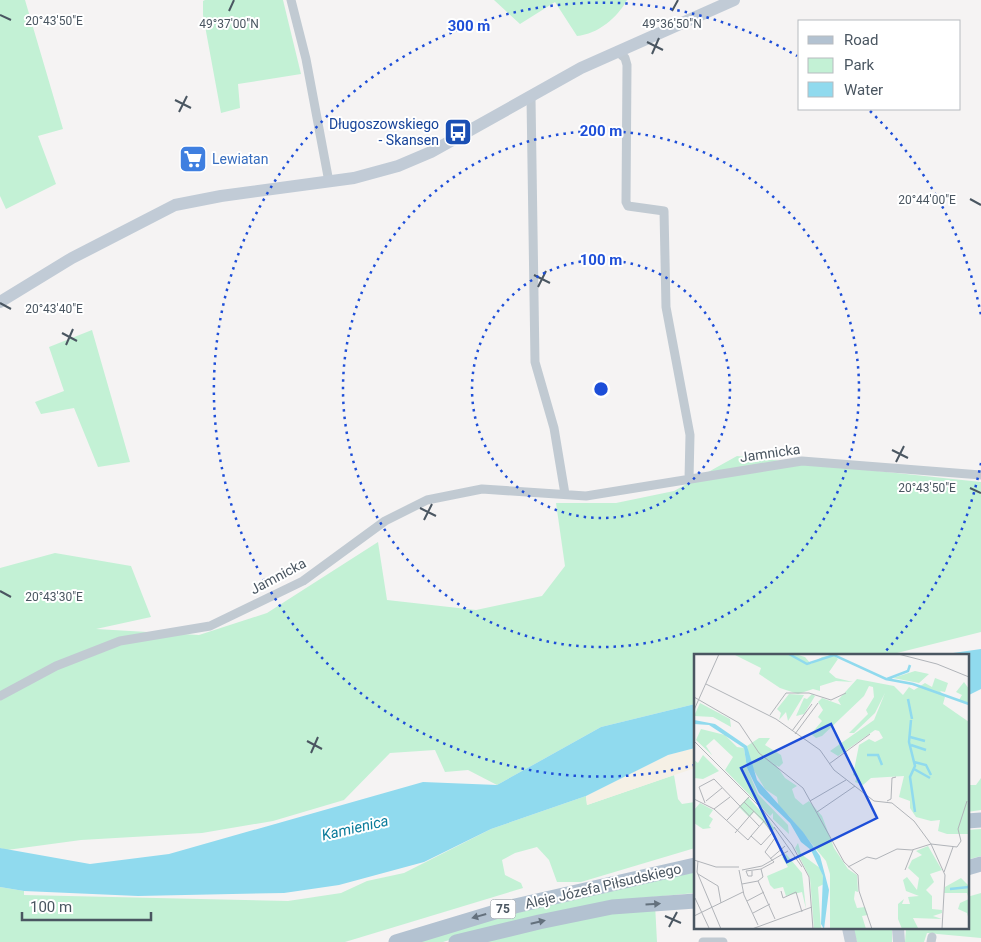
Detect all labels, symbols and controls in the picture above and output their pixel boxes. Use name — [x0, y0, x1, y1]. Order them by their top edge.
text: 20°43'50"E — [25, 14, 83, 28]
text: 49°37'00"N — [199, 17, 259, 31]
text: 300 m — [448, 17, 490, 35]
text: 49°36'50"N — [642, 17, 702, 31]
legend — [798, 20, 961, 110]
text: Road — [844, 31, 878, 49]
text: Park — [844, 56, 875, 74]
text: Water — [844, 81, 883, 99]
place label: Długoszowskiego - Skansen — [329, 116, 439, 148]
bus stop icon: Długoszowskiego - Skansen — [443, 117, 473, 147]
text: 200 m — [580, 122, 622, 140]
supermarket icon: Lewiatan — [178, 144, 208, 174]
place label: Lewiatan — [212, 151, 268, 167]
text: 20°44'00"E — [898, 193, 956, 207]
text: 100 m — [580, 251, 622, 269]
text: 20°43'40"E — [25, 302, 83, 316]
centre of rings — [592, 380, 610, 398]
street label: Jamnicka — [739, 441, 801, 465]
text: 20°43'50"E — [898, 481, 956, 495]
street label: Jamnicka — [247, 555, 309, 597]
text: 20°43'30"E — [25, 590, 83, 604]
inset map — [694, 654, 968, 930]
water label: Kamienica — [320, 812, 390, 844]
street label: Aleje Józefa Piłsudskiego — [523, 860, 683, 912]
scale bar — [22, 890, 151, 922]
text: 100 m — [30, 898, 72, 916]
road number: 75 — [490, 900, 516, 919]
one-way arrow — [645, 900, 661, 908]
one-way arrow — [471, 912, 486, 920]
one-way arrow — [530, 918, 545, 926]

